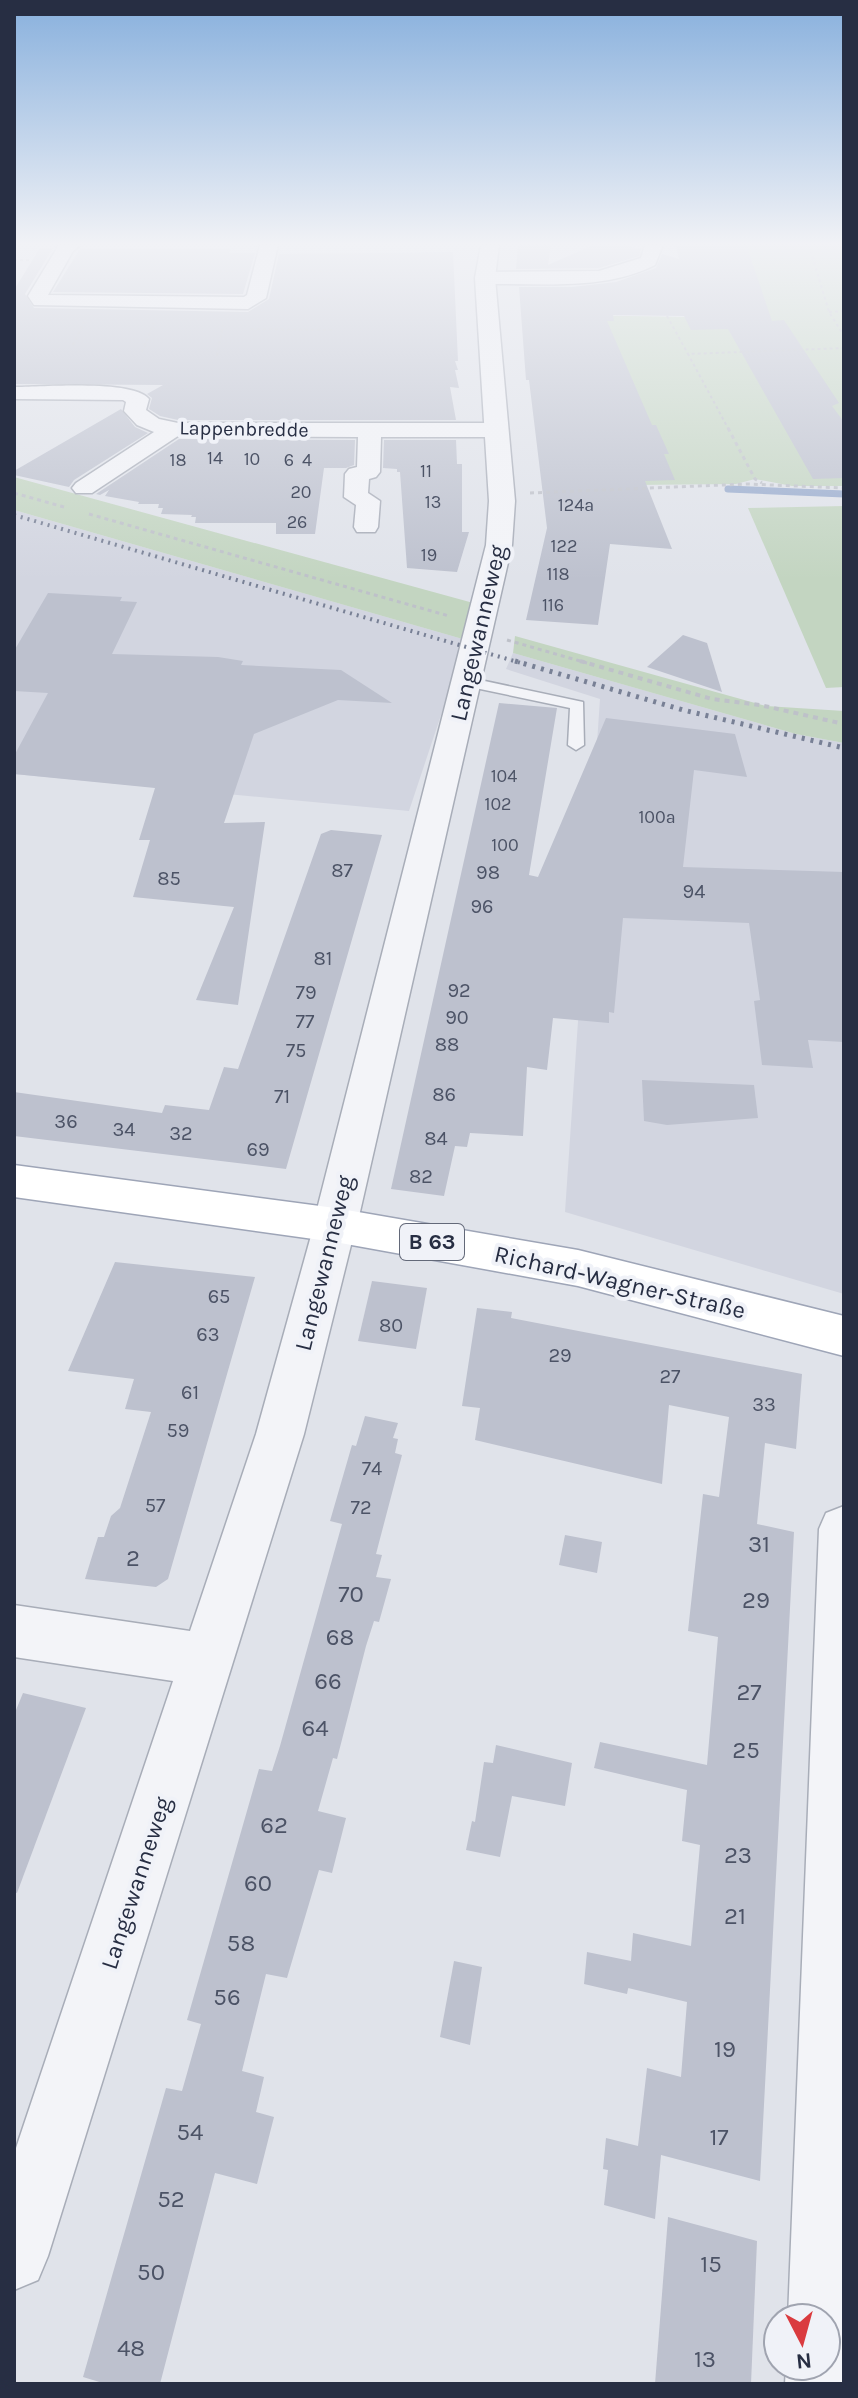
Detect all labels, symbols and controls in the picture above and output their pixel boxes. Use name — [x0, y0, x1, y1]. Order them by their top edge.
street label: Lappenbredde — [179, 416, 309, 442]
house number: 14 — [207, 447, 223, 469]
house number: 10 — [244, 448, 260, 470]
house number: 18 — [169, 449, 187, 471]
house number: 6 — [284, 449, 294, 471]
house number: 4 — [302, 449, 312, 471]
house number: 11 — [420, 460, 432, 482]
house number: 20 — [290, 481, 312, 503]
house number: 13 — [425, 491, 441, 513]
house number: 124a — [558, 494, 594, 516]
house number: 26 — [287, 511, 307, 533]
house number: 122 — [551, 535, 577, 557]
street label: Langewanneweg — [444, 542, 512, 724]
house number: 19 — [421, 544, 437, 566]
house number: 118 — [547, 563, 569, 585]
house number: 116 — [542, 594, 564, 616]
house number: 104 — [491, 765, 517, 787]
house number: 102 — [484, 793, 512, 815]
house number: 100a — [638, 806, 676, 828]
house number: 100 — [491, 834, 519, 856]
house number: 87 — [331, 859, 353, 882]
house number: 98 — [476, 861, 500, 884]
house number: 85 — [157, 867, 181, 890]
house number: 94 — [683, 880, 705, 903]
house number: 96 — [470, 895, 494, 918]
house number: 81 — [314, 947, 332, 970]
house number: 92 — [447, 979, 471, 1002]
house number: 79 — [296, 981, 317, 1004]
house number: 90 — [445, 1006, 469, 1029]
house number: 77 — [296, 1010, 315, 1033]
house number: 88 — [435, 1033, 459, 1056]
house number: 75 — [286, 1039, 306, 1062]
house number: 86 — [432, 1083, 456, 1106]
house number: 71 — [274, 1085, 290, 1108]
house number: 36 — [54, 1110, 78, 1133]
house number: 34 — [113, 1118, 135, 1141]
house number: 32 — [169, 1122, 193, 1145]
house number: 84 — [424, 1127, 448, 1150]
house number: 69 — [246, 1138, 270, 1161]
house number: 82 — [409, 1165, 433, 1188]
street label: Langewanneweg — [289, 1172, 359, 1354]
road number: B 63 — [400, 1224, 464, 1260]
street label: Richard-Wagner-Straße — [492, 1239, 748, 1325]
house number: 65 — [208, 1285, 230, 1308]
house number: 80 — [379, 1314, 403, 1337]
house number: 63 — [196, 1323, 220, 1346]
house number: 29 — [548, 1344, 572, 1367]
house number: 27 — [660, 1365, 681, 1388]
house number: 61 — [181, 1381, 199, 1404]
house number: 33 — [752, 1393, 776, 1416]
house number: 59 — [167, 1419, 189, 1442]
house number: 74 — [362, 1457, 382, 1480]
house number: 57 — [145, 1494, 166, 1517]
house number: 72 — [351, 1496, 371, 1519]
house number: 31 — [748, 1530, 770, 1558]
house number: 2 — [126, 1544, 140, 1572]
house number: 70 — [338, 1580, 364, 1608]
house number: 29 — [742, 1586, 770, 1614]
house number: 68 — [326, 1623, 354, 1651]
house number: 66 — [314, 1667, 342, 1695]
house number: 27 — [736, 1678, 762, 1706]
house number: 64 — [301, 1714, 329, 1742]
house number: 25 — [732, 1736, 760, 1764]
street label: Langewanneweg — [95, 1793, 177, 1973]
house number: 62 — [260, 1811, 288, 1839]
house number: 23 — [724, 1841, 752, 1869]
house number: 60 — [244, 1869, 272, 1897]
house number: 21 — [724, 1902, 746, 1930]
house number: 58 — [227, 1929, 255, 1957]
house number: 56 — [213, 1983, 241, 2011]
house number: 19 — [714, 2035, 736, 2063]
house number: 54 — [177, 2118, 203, 2146]
house number: 17 — [709, 2123, 729, 2151]
house number: 52 — [157, 2185, 185, 2213]
house number: 15 — [700, 2250, 722, 2278]
house number: 50 — [137, 2258, 165, 2286]
north arrow — [762, 2302, 842, 2382]
house number: 48 — [117, 2334, 145, 2362]
house number: 13 — [694, 2345, 716, 2373]
text: N — [795, 2347, 813, 2375]

